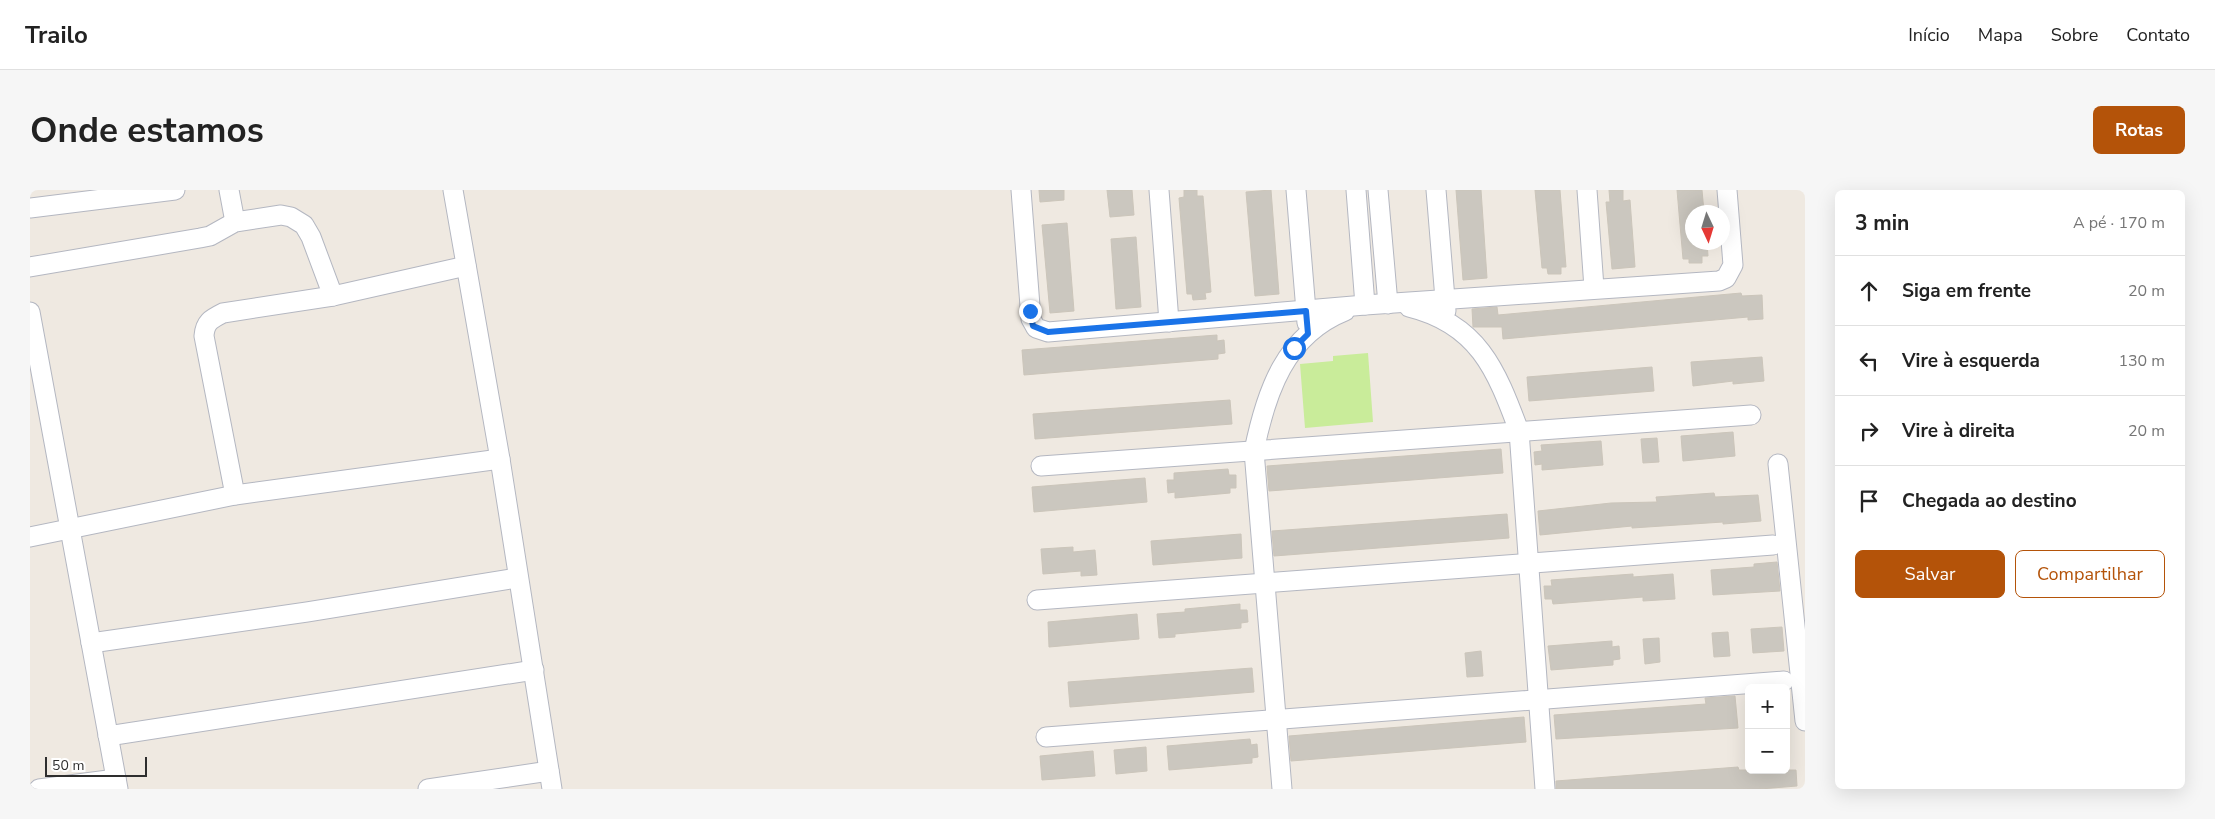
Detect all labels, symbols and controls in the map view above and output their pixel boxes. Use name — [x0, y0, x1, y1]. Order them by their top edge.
text: Trailo — [25, 19, 88, 51]
text: Início — [1908, 23, 1950, 47]
text: Mapa — [1978, 23, 2023, 47]
text: Sobre — [2051, 23, 2098, 47]
text: Contato — [2126, 23, 2190, 47]
button: Rotas — [2093, 106, 2185, 154]
text: Onde estamos — [30, 107, 264, 154]
north arrow — [1685, 205, 1730, 250]
text: 3 min — [1855, 209, 1909, 237]
text: A pé · 170 m — [2073, 212, 2165, 234]
icon: ahead — [1855, 277, 1883, 305]
text: Siga em frente — [1902, 278, 2031, 304]
text: 20 m — [2128, 280, 2165, 302]
route end — [1019, 300, 1042, 323]
route start — [1283, 337, 1306, 360]
icon: left — [1855, 347, 1883, 375]
text: Vire à esquerda — [1902, 348, 2040, 374]
text: 130 m — [2118, 350, 2165, 372]
icon: right — [1855, 417, 1883, 445]
text: Vire à direita — [1902, 418, 2015, 444]
text: 20 m — [2128, 420, 2165, 442]
icon: arrive — [1855, 487, 1883, 515]
text: Chegada ao destino — [1902, 488, 2077, 514]
button: Salvar — [1855, 550, 2005, 598]
button: Compartilhar — [2015, 550, 2165, 598]
map controls — [1745, 684, 1790, 774]
button: + — [1745, 684, 1790, 729]
button: − — [1745, 729, 1790, 774]
scale bar — [45, 754, 148, 777]
text: 50 m — [52, 756, 84, 775]

